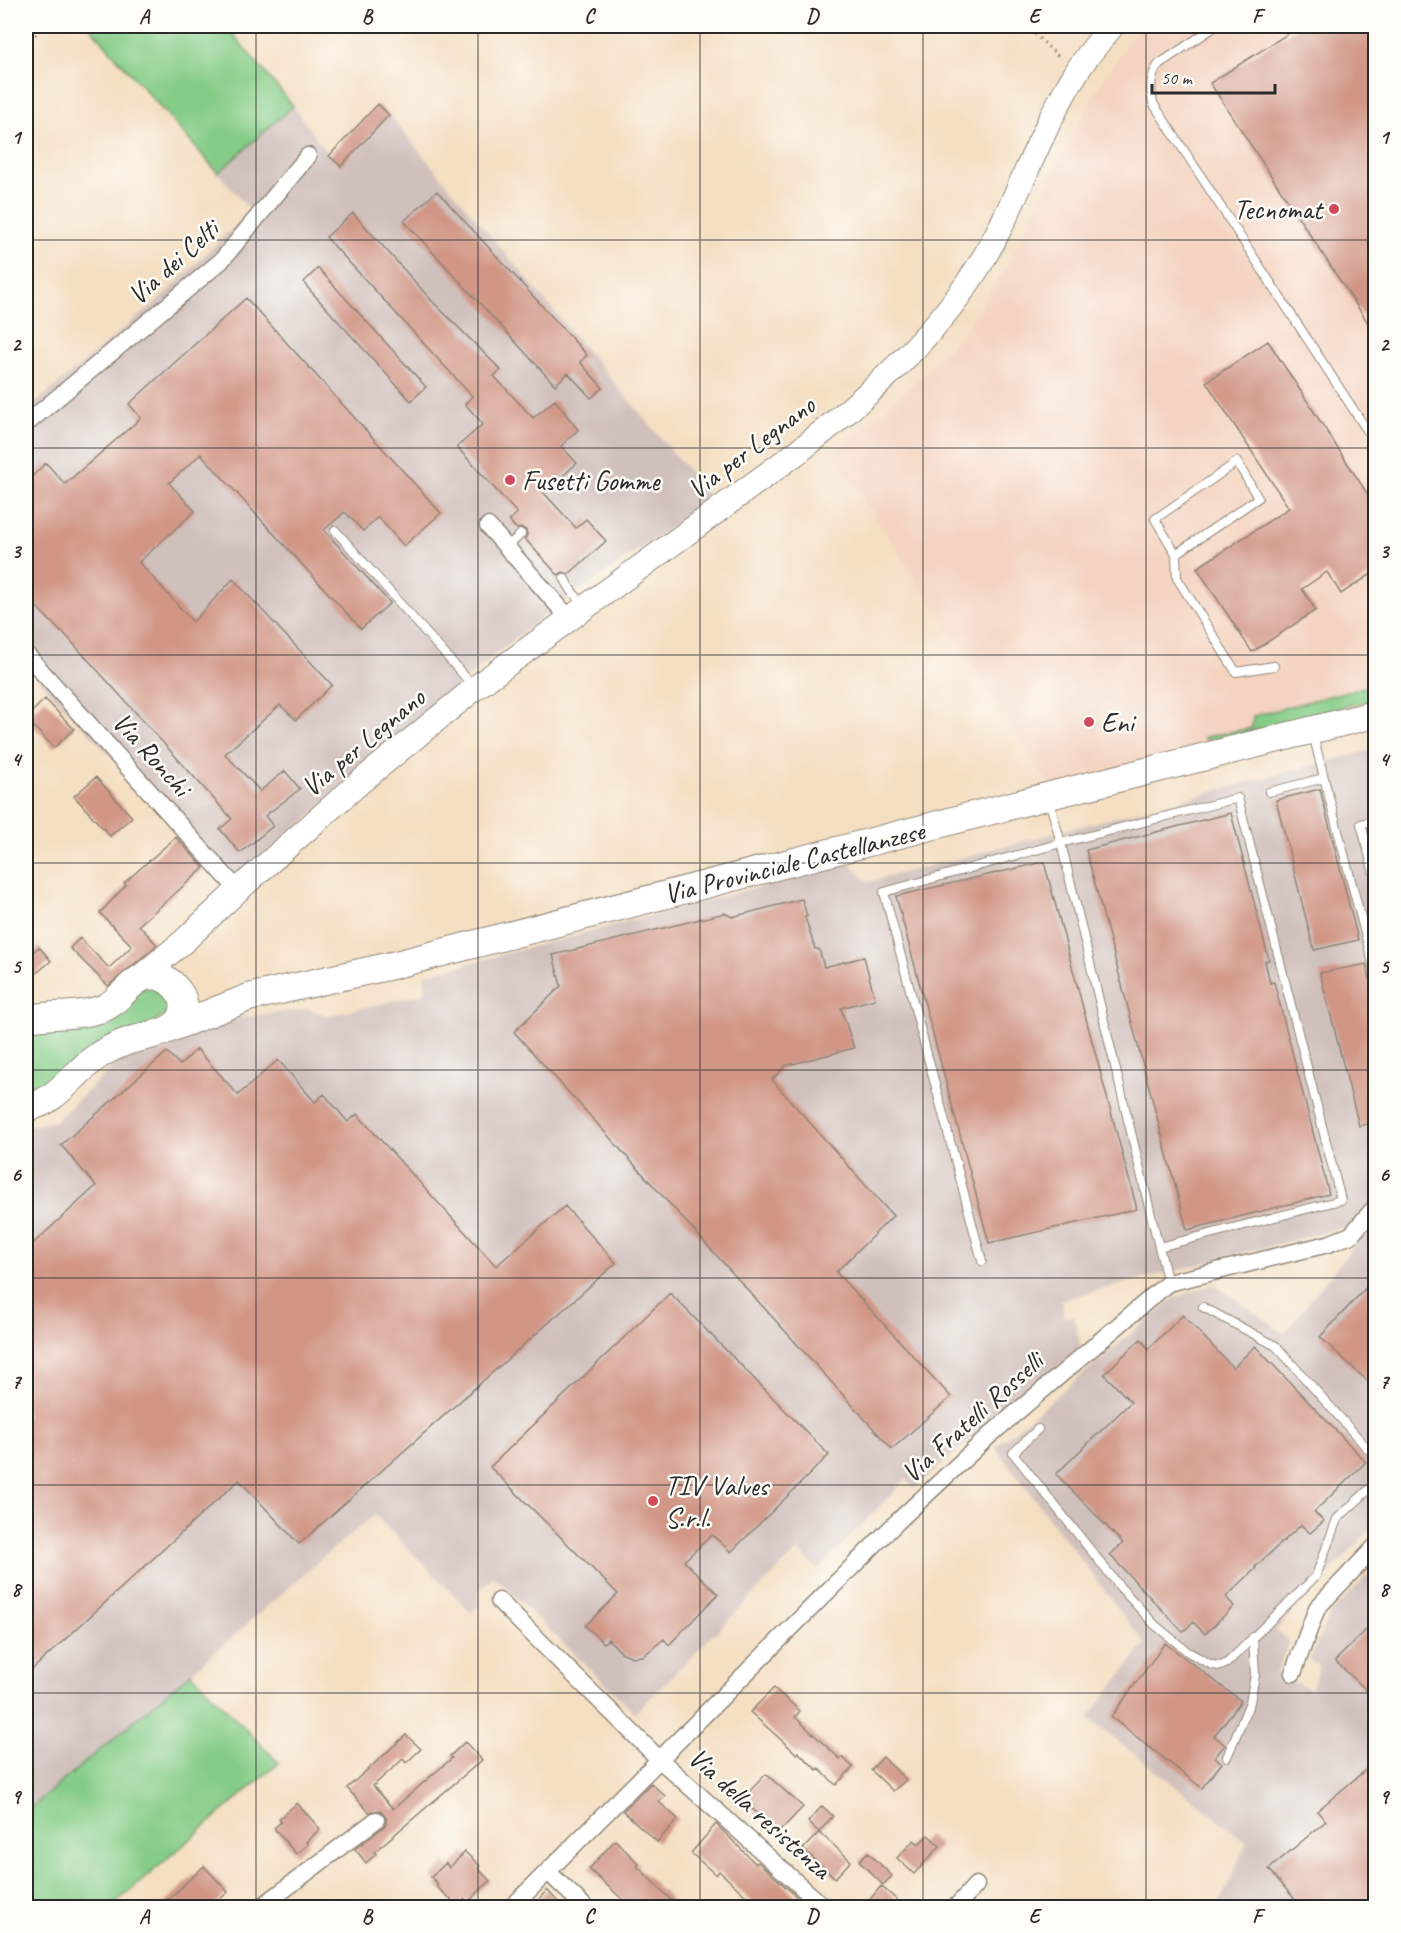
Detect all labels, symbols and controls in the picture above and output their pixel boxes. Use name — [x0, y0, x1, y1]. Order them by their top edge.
text: A — [139, 4, 151, 29]
text: B — [362, 4, 374, 29]
text: C — [584, 4, 596, 29]
text: D — [806, 4, 820, 29]
text: E — [1029, 4, 1043, 29]
text: F — [1252, 4, 1266, 29]
scale bar — [1152, 57, 1275, 95]
text: 50 m — [1161, 67, 1194, 89]
text: 1 — [12, 125, 23, 150]
text: 1 — [1380, 125, 1391, 150]
place label: Tecnomat — [1234, 192, 1325, 227]
marker: Tecnomat — [1327, 202, 1341, 216]
street label: Via dei Celti — [120, 209, 229, 312]
text: 2 — [12, 332, 23, 357]
text: 2 — [1380, 332, 1391, 357]
street label: Via per Legnano — [680, 386, 823, 506]
place label: Fusetti Gomme — [522, 463, 661, 498]
marker: Fusetti Gomme — [503, 473, 517, 487]
text: 3 — [12, 539, 23, 564]
text: 3 — [1380, 539, 1391, 564]
street label: Via per Legnano — [294, 679, 434, 804]
street label: Via Ronchi — [105, 705, 201, 806]
place label: Eni — [1101, 705, 1137, 740]
marker: Eni — [1082, 715, 1096, 729]
text: 4 — [12, 747, 24, 772]
text: 4 — [1380, 747, 1392, 772]
street label: Via Provinciale Castellanzese — [660, 812, 930, 911]
text: 5 — [12, 954, 23, 979]
text: 5 — [1380, 954, 1391, 979]
text: 6 — [11, 1162, 22, 1187]
text: 6 — [1379, 1162, 1390, 1187]
street label: Via Fratelli Rosselli — [894, 1342, 1053, 1490]
text: 7 — [12, 1369, 23, 1394]
text: 7 — [1380, 1369, 1391, 1394]
place label: TIV Valves S.r.l. — [665, 1468, 771, 1535]
marker: TIV Valves S.r.l. — [646, 1494, 660, 1508]
text: 8 — [12, 1577, 24, 1602]
text: 8 — [1380, 1577, 1392, 1602]
street label: Via della resistenza — [681, 1740, 840, 1887]
text: 9 — [12, 1784, 23, 1809]
text: 9 — [1380, 1784, 1391, 1809]
text: A — [139, 1904, 151, 1929]
text: B — [362, 1904, 374, 1929]
text: C — [584, 1904, 596, 1929]
text: D — [806, 1904, 820, 1929]
text: E — [1029, 1904, 1043, 1929]
text: F — [1252, 1904, 1266, 1929]

